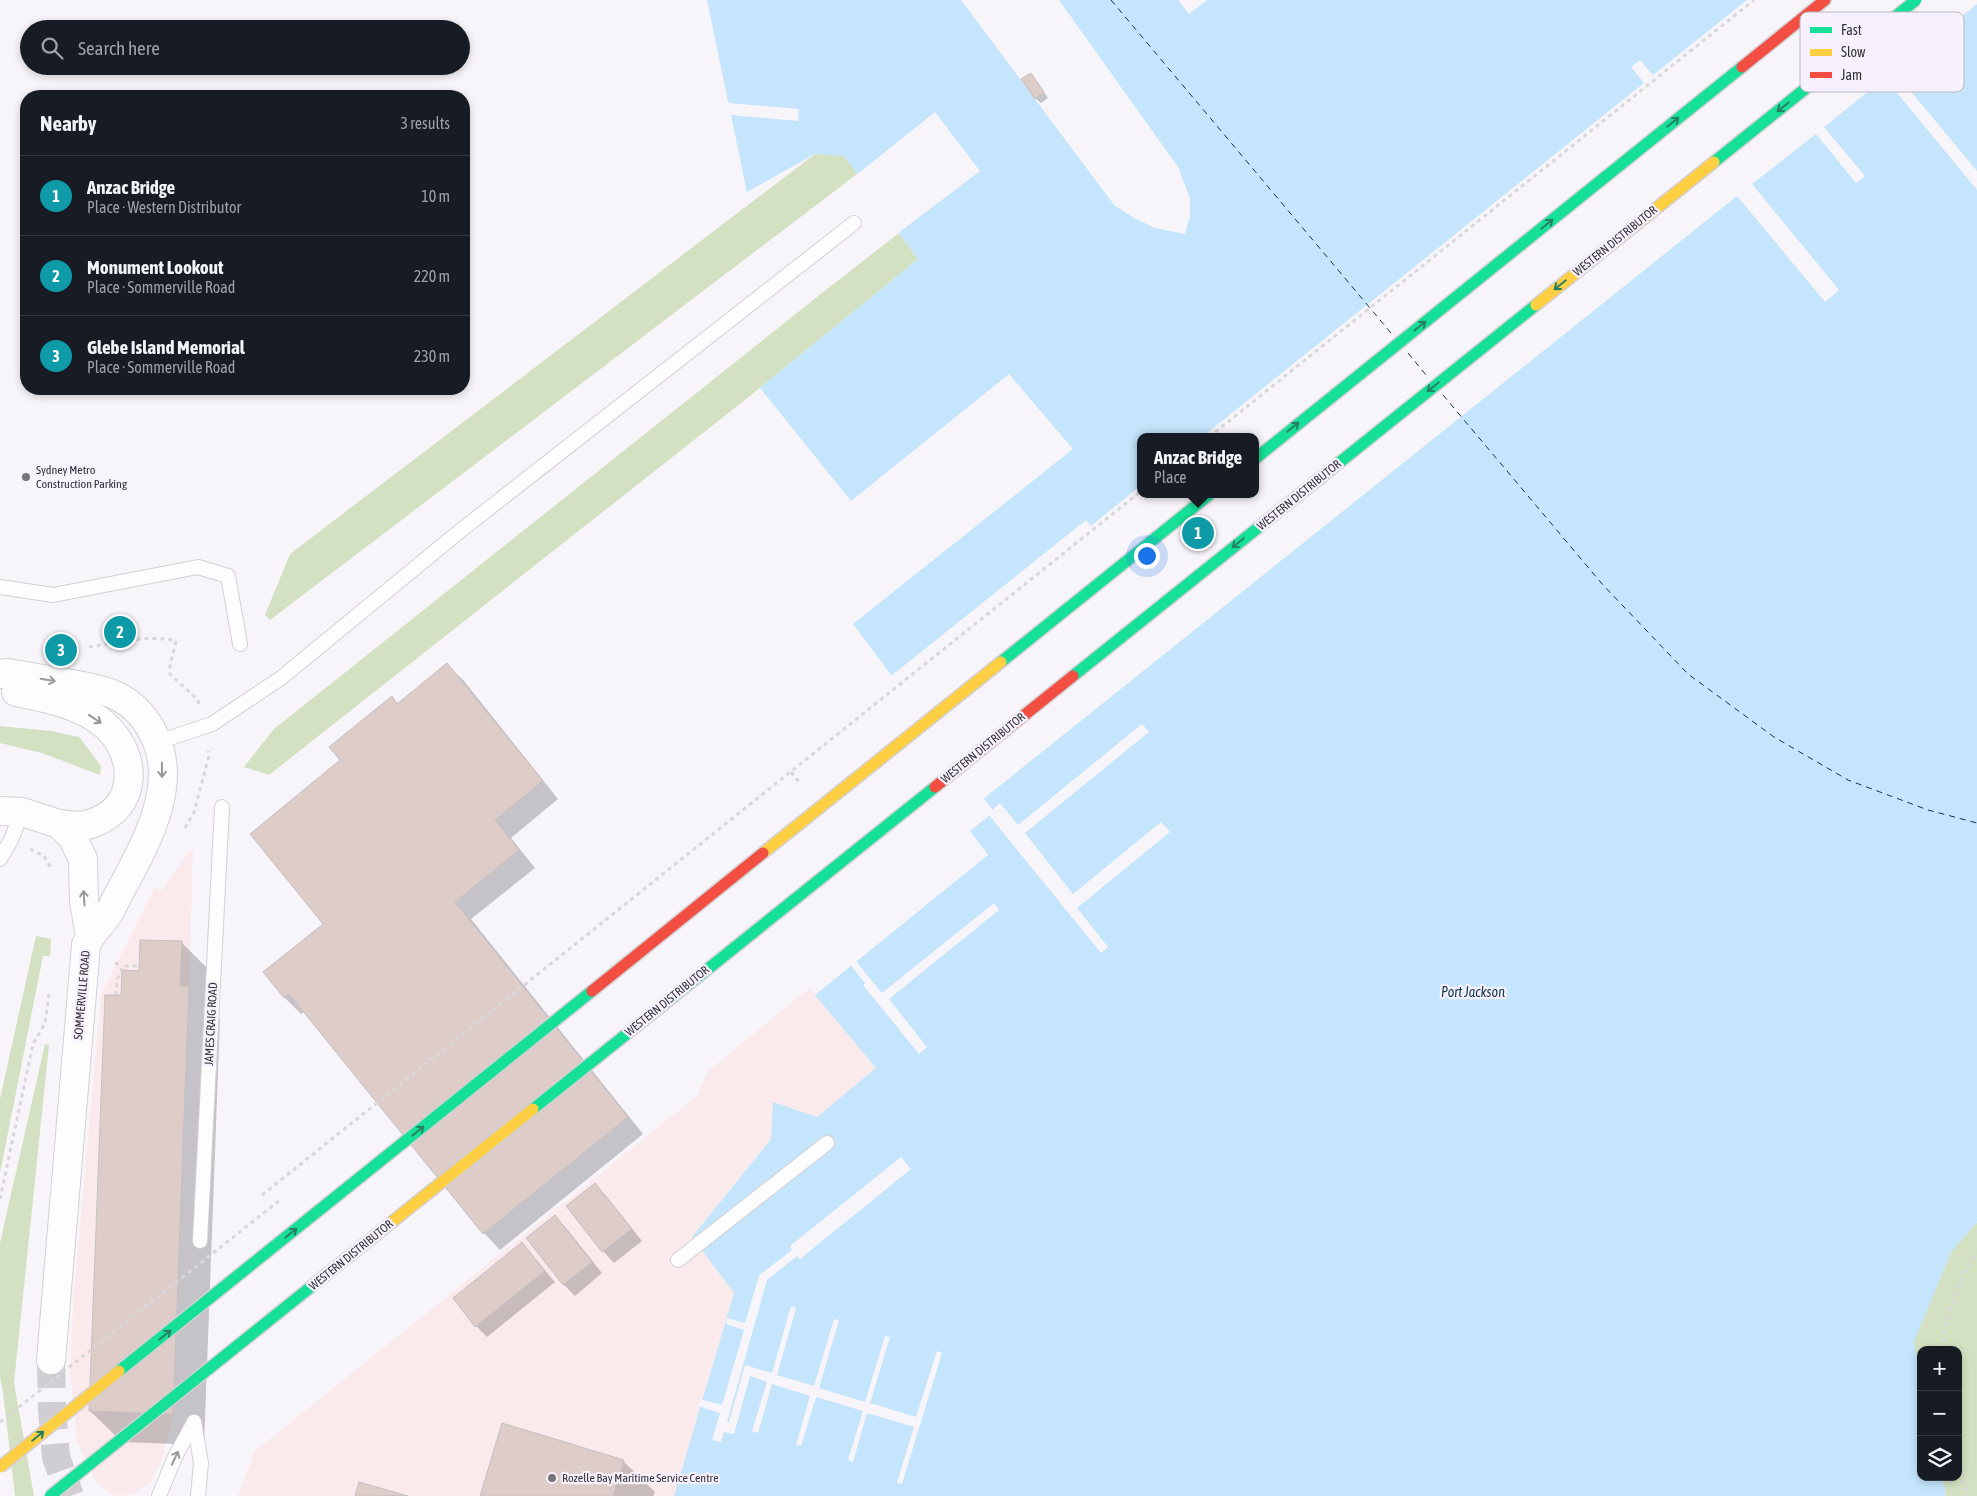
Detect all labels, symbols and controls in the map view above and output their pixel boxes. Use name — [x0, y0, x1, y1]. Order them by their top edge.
legend — [1800, 12, 1964, 92]
search box — [20, 20, 470, 75]
text: Fast — [1841, 22, 1862, 38]
icon: search — [38, 34, 66, 62]
text: Search here — [78, 37, 160, 59]
text: Slow — [1841, 44, 1866, 60]
text: Jam — [1841, 67, 1862, 83]
one-way arrow — [1776, 102, 1789, 113]
text: Nearby — [40, 111, 96, 135]
text: 3 results — [400, 114, 450, 132]
one-way arrow — [1667, 117, 1680, 128]
text: Anzac Bridge — [87, 176, 175, 198]
text: 1 — [52, 187, 60, 205]
text: 10 m — [421, 187, 450, 205]
text: Place · Western Distributor — [87, 198, 241, 216]
street label: WESTERN DISTRIBUTOR — [1570, 203, 1660, 279]
one-way arrow — [1540, 218, 1553, 229]
text: Monument Lookout — [87, 256, 223, 278]
text: 2 — [52, 267, 60, 285]
text: 220 m — [414, 267, 450, 285]
text: Place · Sommerville Road — [87, 278, 235, 296]
one-way arrow — [1554, 280, 1567, 291]
one-way arrow — [1413, 320, 1426, 331]
text: Glebe Island Memorial — [87, 336, 245, 358]
text: 3 — [52, 347, 60, 365]
text: 230 m — [414, 347, 450, 365]
text: Place · Sommerville Road — [87, 358, 235, 376]
one-way arrow — [1427, 381, 1440, 392]
one-way arrow — [1287, 422, 1300, 433]
popup — [1137, 433, 1259, 498]
text: Anzac Bridge — [1154, 446, 1242, 468]
street label: WESTERN DISTRIBUTOR — [1254, 457, 1344, 533]
place label: Sydney Metro Construction Parking — [36, 463, 128, 491]
text: Place — [1154, 468, 1187, 486]
marker: Sydney Metro Construction Parking — [20, 471, 32, 483]
pin: 1 — [1182, 514, 1214, 552]
one-way arrow — [1232, 538, 1245, 549]
your location — [1134, 543, 1160, 569]
pin: 2 — [104, 613, 136, 651]
pin: 3 — [45, 631, 77, 669]
one-way arrow — [40, 676, 56, 685]
street label: WESTERN DISTRIBUTOR — [938, 710, 1028, 786]
one-way arrow — [88, 714, 102, 724]
one-way arrow — [158, 762, 167, 778]
one-way arrow — [80, 890, 89, 906]
street label: SOMMERVILLE ROAD — [71, 949, 93, 1040]
street label: WESTERN DISTRIBUTOR — [622, 963, 712, 1039]
street label: JAMES CRAIG ROAD — [202, 982, 220, 1066]
water label: Port Jackson — [1441, 984, 1505, 1000]
one-way arrow — [411, 1126, 424, 1137]
street label: WESTERN DISTRIBUTOR — [306, 1217, 396, 1293]
one-way arrow — [285, 1227, 298, 1238]
one-way arrow — [158, 1329, 171, 1340]
map controls — [1917, 1346, 1962, 1481]
button: + — [1917, 1346, 1962, 1391]
button: − — [1917, 1391, 1962, 1436]
one-way arrow — [31, 1431, 44, 1442]
button: layers — [1917, 1436, 1962, 1481]
one-way arrow — [170, 1451, 180, 1466]
place label: Rozelle Bay Maritime Service Centre — [562, 1471, 719, 1485]
marker: Rozelle Bay Maritime Service Centre — [546, 1472, 558, 1484]

